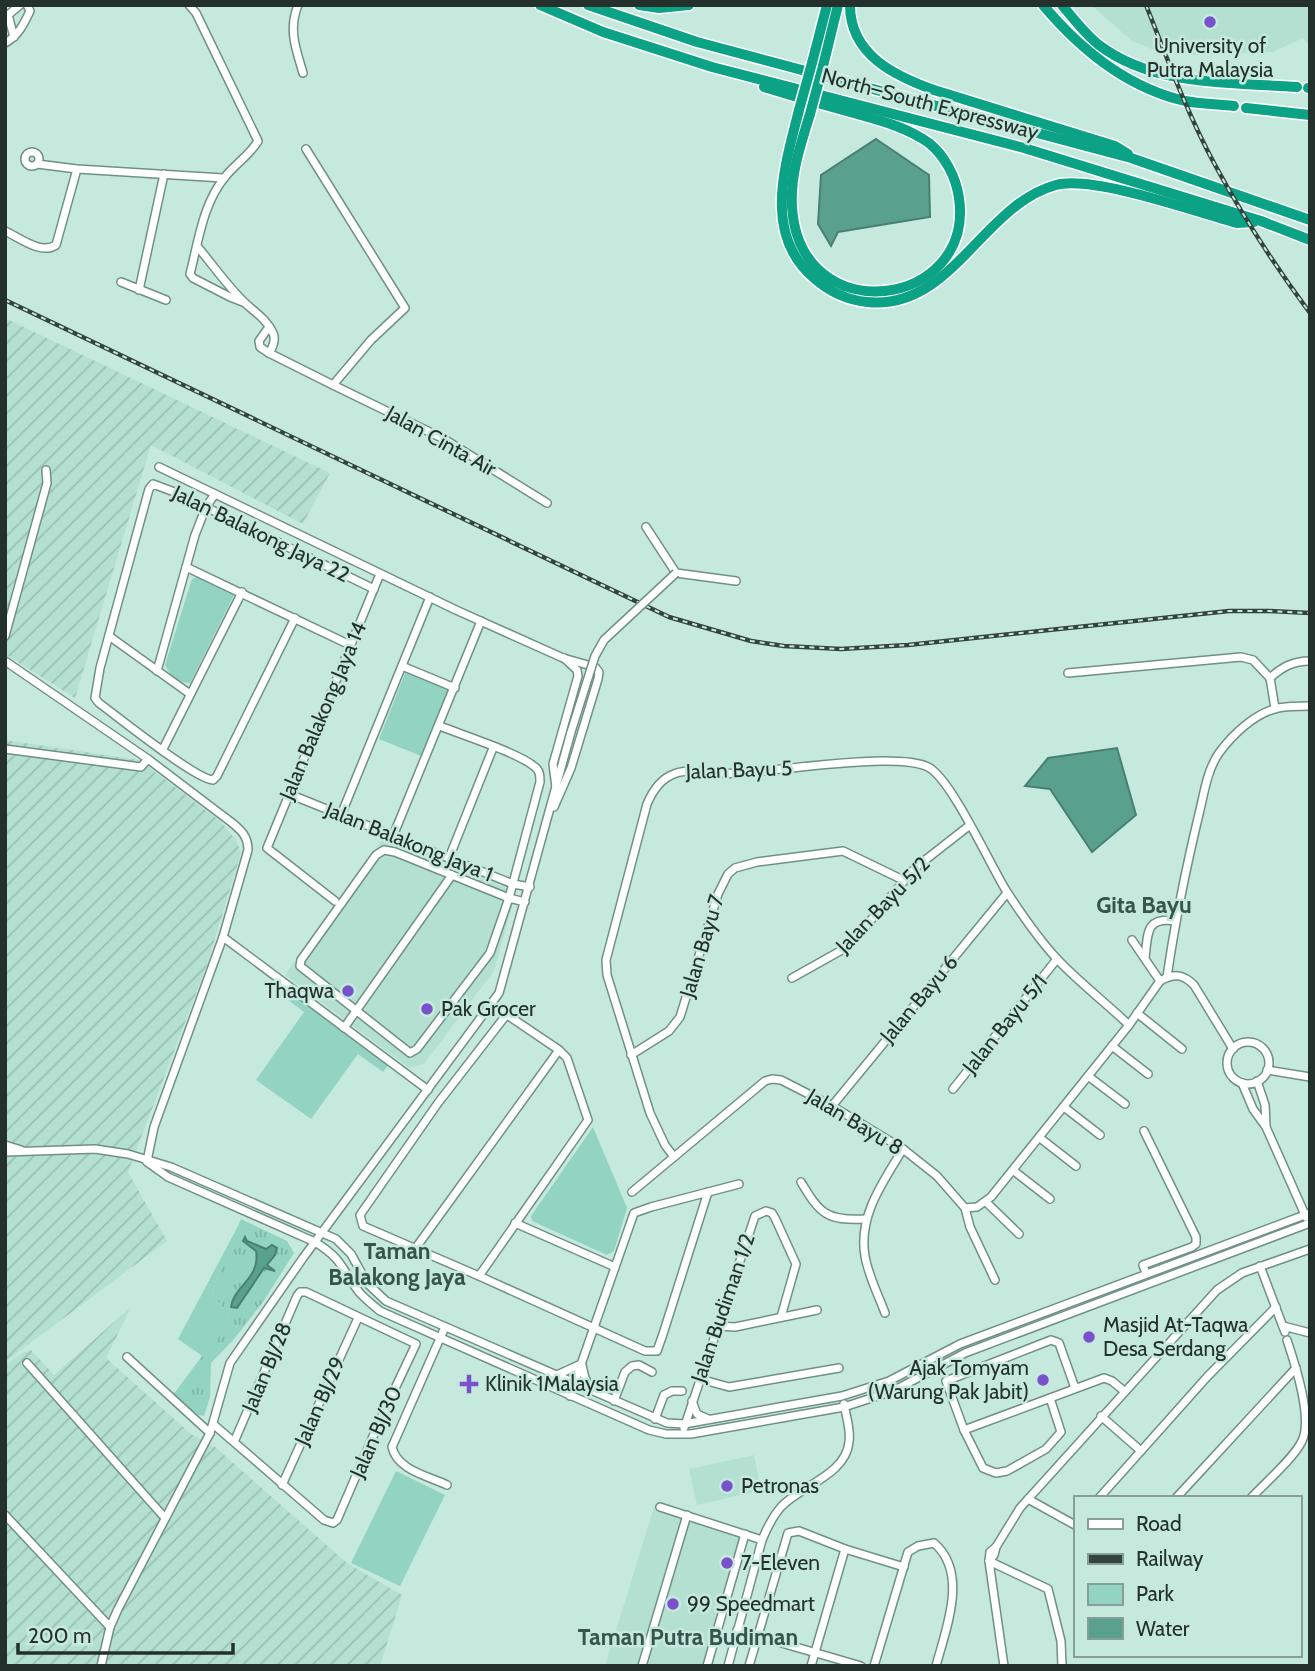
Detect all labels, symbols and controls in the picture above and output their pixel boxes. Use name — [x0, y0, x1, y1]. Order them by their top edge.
marker: University of Putra Malaysia — [1202, 14, 1218, 30]
place label: University of Putra Malaysia — [1147, 33, 1273, 82]
street label: North–South Expressway — [819, 63, 1042, 145]
street label: Jalan Cinta Air — [381, 400, 501, 481]
street label: Jalan Balakong Jaya 22 — [168, 479, 354, 587]
street label: Jalan Balakong Jaya 14 — [273, 618, 371, 804]
street label: Jalan Bayu 5 — [684, 755, 793, 784]
street label: Jalan Balakong Jaya 1 — [321, 796, 497, 887]
street label: Jalan Bayu 5/2 — [830, 851, 935, 959]
street label: Jalan Bayu 7 — [674, 891, 729, 1001]
district label: Gita Bayu — [1096, 891, 1192, 919]
street label: Jalan Bayu 6 — [874, 950, 963, 1049]
street label: Jalan Bayu 5/1 — [956, 969, 1052, 1079]
place label: Thaqwa — [265, 978, 334, 1003]
marker: Thaqwa — [340, 983, 356, 999]
place label: Pak Grocer — [441, 996, 536, 1021]
marker: Pak Grocer — [419, 1001, 435, 1017]
street label: Jalan Bayu 8 — [802, 1083, 908, 1160]
street label: Jalan Budiman 1/2 — [685, 1230, 760, 1387]
district label: Taman Balakong Jaya — [328, 1237, 466, 1291]
place label: Masjid At-Taqwa Desa Serdang — [1103, 1312, 1248, 1361]
street label: Jalan BJ/28 — [236, 1318, 297, 1416]
marker: Masjid At-Taqwa Desa Serdang — [1081, 1329, 1097, 1345]
street label: Jalan BJ/29 — [289, 1353, 350, 1450]
place label: Ajak Tomyam (Warung Pak Jabit) — [868, 1355, 1029, 1404]
place label: Klinik 1Malaysia — [485, 1371, 619, 1396]
marker: Ajak Tomyam (Warung Pak Jabit) — [1035, 1372, 1051, 1388]
marker: Klinik 1Malaysia — [459, 1374, 479, 1394]
street label: Jalan BJ/30 — [344, 1382, 407, 1482]
place label: Petronas — [741, 1473, 819, 1498]
marker: Petronas — [719, 1478, 735, 1494]
legend — [1074, 1496, 1301, 1657]
text: Road — [1136, 1511, 1182, 1536]
text: Railway — [1136, 1546, 1204, 1571]
place label: 7-Eleven — [741, 1550, 820, 1575]
marker: 7-Eleven — [719, 1555, 735, 1571]
text: Park — [1136, 1581, 1174, 1606]
place label: 99 Speedmart — [687, 1591, 815, 1616]
marker: 99 Speedmart — [665, 1596, 681, 1612]
scale bar — [18, 1612, 233, 1656]
text: Water — [1136, 1616, 1190, 1641]
text: 200 m — [28, 1623, 91, 1648]
district label: Taman Putra Budiman — [578, 1623, 798, 1651]

